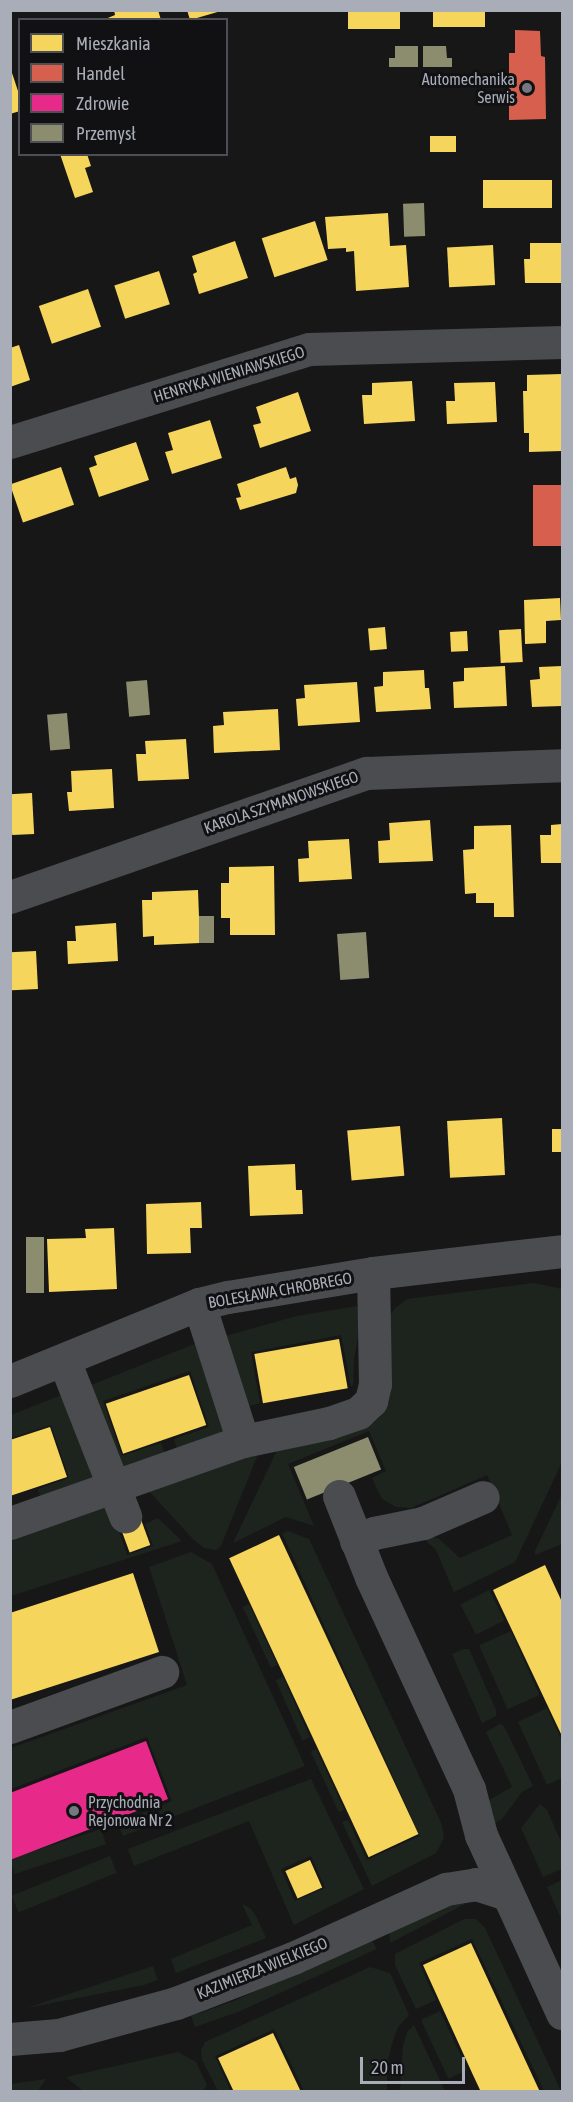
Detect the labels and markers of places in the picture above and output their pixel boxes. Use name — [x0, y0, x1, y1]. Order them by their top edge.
place label: Automechanika Serwis — [422, 69, 515, 107]
marker: Automechanika Serwis — [520, 81, 534, 95]
place label: Przychodnia Rejonowa Nr 2 — [88, 1792, 172, 1830]
marker: Przychodnia Rejonowa Nr 2 — [65, 1802, 83, 1820]

